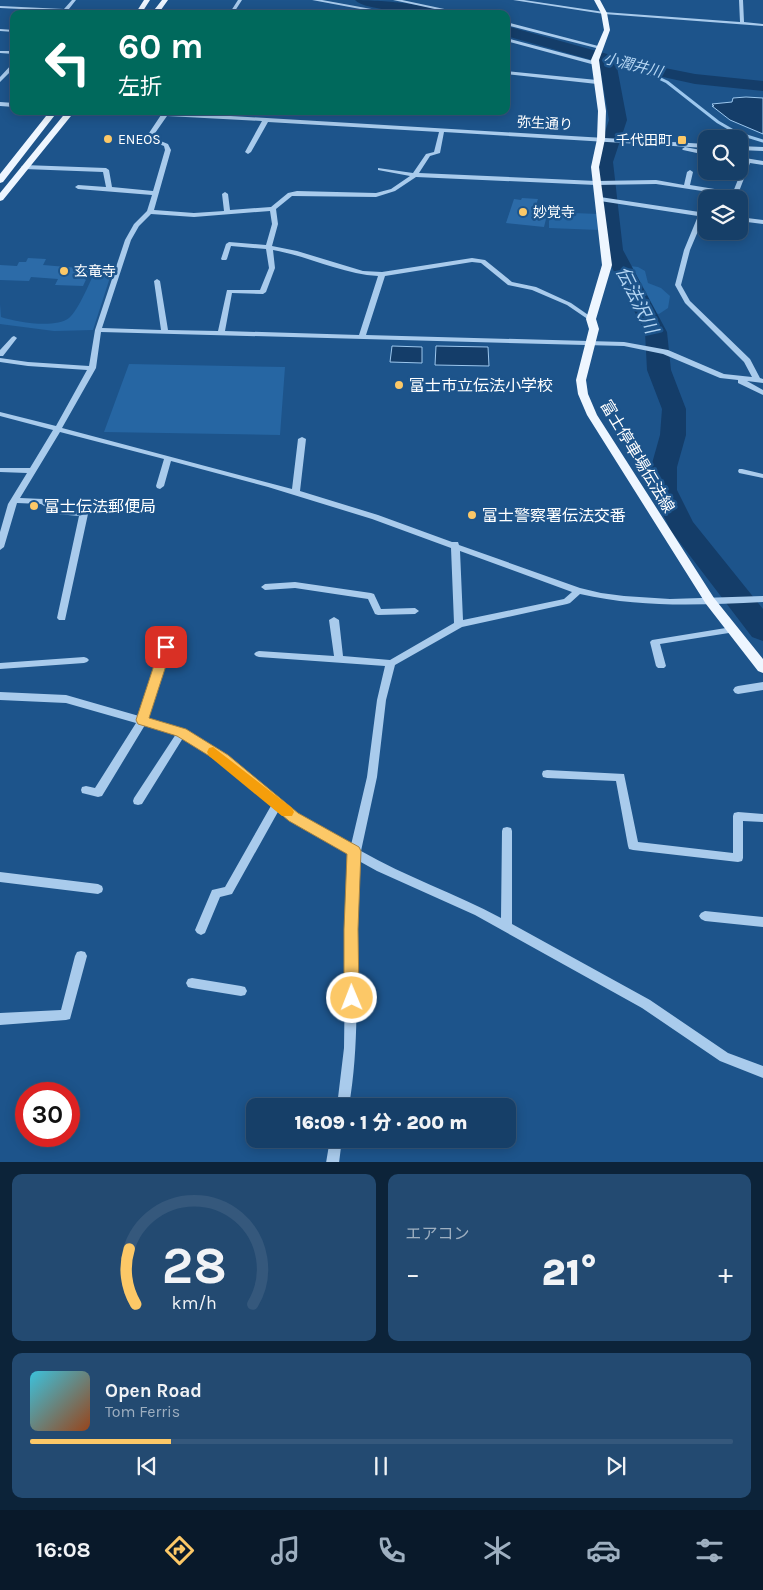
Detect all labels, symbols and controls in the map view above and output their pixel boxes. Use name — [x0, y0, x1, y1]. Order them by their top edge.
text: 60 m — [118, 26, 203, 67]
icon: left — [35, 30, 100, 95]
water label: 小潤井川 — [602, 49, 666, 81]
text: 左折 — [118, 74, 162, 100]
street label: 弥生通り — [517, 114, 573, 133]
map controls — [698, 130, 748, 240]
button: search — [698, 130, 748, 180]
place label: ENEOS — [118, 131, 161, 148]
place label: 千代田町 — [616, 132, 672, 149]
marker: ENEOS — [102, 133, 114, 145]
marker: 千代田町 — [676, 134, 688, 146]
button: layers — [698, 190, 748, 240]
place label: 妙覚寺 — [533, 204, 575, 221]
marker: 妙覚寺 — [517, 206, 529, 218]
place label: 玄竜寺 — [74, 263, 116, 280]
water label: 伝法沢川 — [611, 263, 664, 339]
marker: 玄竜寺 — [58, 265, 70, 277]
place label: 富士市立伝法小学校 — [409, 376, 553, 395]
marker: 富士市立伝法小学校 — [393, 379, 405, 391]
street label: 富士停車場伝法線 — [596, 396, 679, 516]
place label: 富士伝法郵便局 — [44, 497, 156, 516]
marker: 富士伝法郵便局 — [28, 500, 40, 512]
place label: 富士警察署伝法交番 — [482, 506, 626, 525]
marker: 富士警察署伝法交番 — [466, 509, 478, 521]
pin — [145, 626, 187, 668]
icon: arrive — [152, 633, 180, 661]
position arrow — [325, 971, 377, 1023]
speed limit sign: 30 — [15, 1082, 80, 1147]
text: 16:09 · 1 分 · 200 m — [295, 1112, 467, 1134]
text: エアコン — [406, 1224, 470, 1243]
text: 28 — [161, 1235, 226, 1296]
text: 21° — [542, 1250, 597, 1295]
text: − — [406, 1257, 420, 1290]
text: + — [718, 1257, 733, 1290]
text: km/h — [171, 1293, 216, 1314]
text: Open Road — [105, 1380, 202, 1402]
text: Tom Ferris — [105, 1402, 180, 1421]
icon: previous — [133, 1452, 161, 1480]
icon: pause — [367, 1452, 395, 1480]
icon: next — [602, 1452, 630, 1480]
icon: directions — [162, 1533, 197, 1568]
icon: music — [268, 1533, 303, 1568]
icon: phone — [374, 1533, 409, 1568]
icon: climate — [480, 1533, 515, 1568]
icon: car — [586, 1533, 621, 1568]
icon: filters — [692, 1533, 727, 1568]
text: 16:08 — [36, 1537, 91, 1563]

